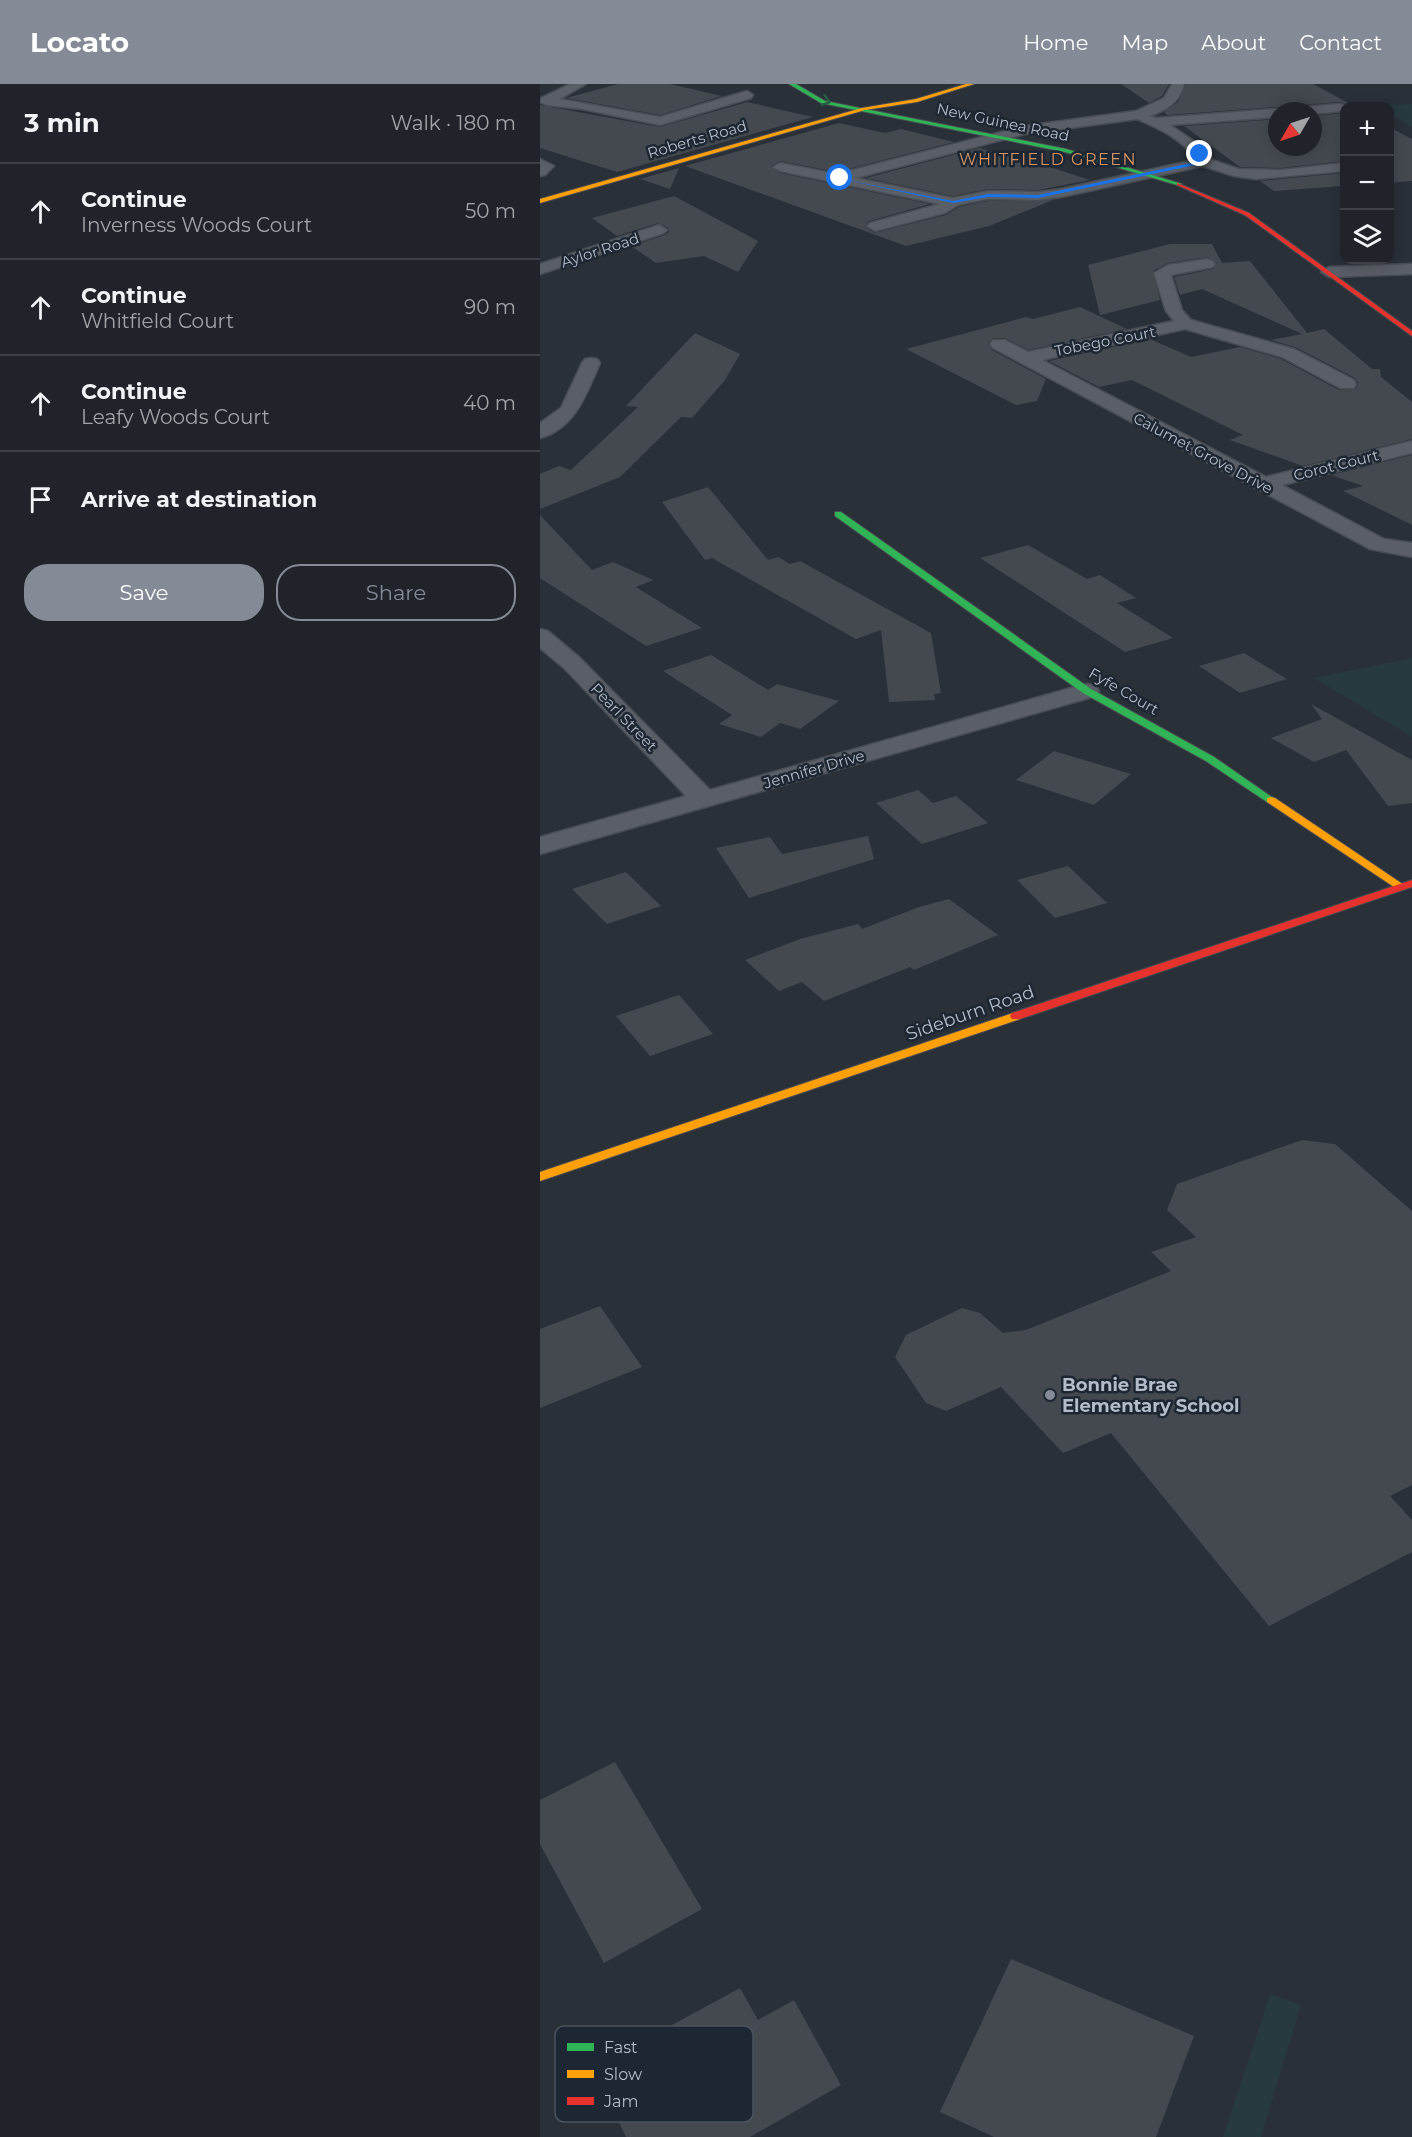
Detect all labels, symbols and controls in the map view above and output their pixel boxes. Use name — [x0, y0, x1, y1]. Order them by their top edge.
text: Locato — [30, 25, 129, 59]
text: Home — [1023, 30, 1088, 55]
text: Map — [1121, 30, 1168, 55]
text: About — [1201, 30, 1266, 55]
text: Contact — [1299, 30, 1382, 55]
one-way arrow — [820, 94, 831, 106]
street label: New Guinea Road — [935, 99, 1071, 145]
north arrow — [1268, 102, 1322, 156]
map controls — [1340, 102, 1394, 264]
button: + — [1340, 102, 1394, 156]
text: 3 min — [24, 107, 100, 139]
text: Walk · 180 m — [391, 111, 516, 135]
street label: Roberts Road — [645, 116, 749, 162]
route end — [1186, 140, 1212, 166]
district label: WHITFIELD GREEN — [959, 150, 1137, 169]
button: − — [1340, 156, 1394, 210]
route start — [826, 164, 852, 190]
text: Continue — [81, 186, 187, 213]
icon: ahead — [24, 195, 57, 228]
text: 50 m — [465, 199, 516, 223]
button: layers — [1340, 210, 1394, 264]
text: Inverness Woods Court — [81, 213, 312, 237]
street label: Aylor Road — [558, 228, 642, 272]
text: Continue — [81, 282, 187, 309]
icon: ahead — [24, 291, 57, 324]
text: 90 m — [464, 295, 516, 319]
text: Whitfield Court — [81, 309, 234, 333]
street label: Tobego Court — [1053, 322, 1157, 360]
text: Continue — [81, 378, 187, 405]
icon: ahead — [24, 387, 57, 420]
text: 40 m — [463, 391, 516, 415]
text: Leafy Woods Court — [81, 405, 270, 429]
street label: Calumet Grove Drive — [1130, 408, 1276, 498]
street label: Corot Court — [1291, 445, 1381, 485]
icon: arrive — [24, 483, 57, 516]
text: Arrive at destination — [81, 486, 317, 513]
button: Save — [24, 564, 264, 621]
button: Share — [276, 564, 516, 621]
street label: Fyfe Court — [1086, 663, 1162, 719]
street label: Pearl Street — [587, 679, 661, 755]
street label: Jennifer Drive — [760, 746, 867, 793]
street label: Sideburn Road — [903, 981, 1037, 1045]
place label: Bonnie Brae Elementary School — [1062, 1374, 1239, 1417]
marker: Bonnie Brae Elementary School — [1043, 1388, 1057, 1402]
legend — [555, 2026, 753, 2122]
text: Fast — [604, 2038, 638, 2057]
text: Slow — [604, 2065, 642, 2084]
text: Jam — [603, 2092, 638, 2111]

